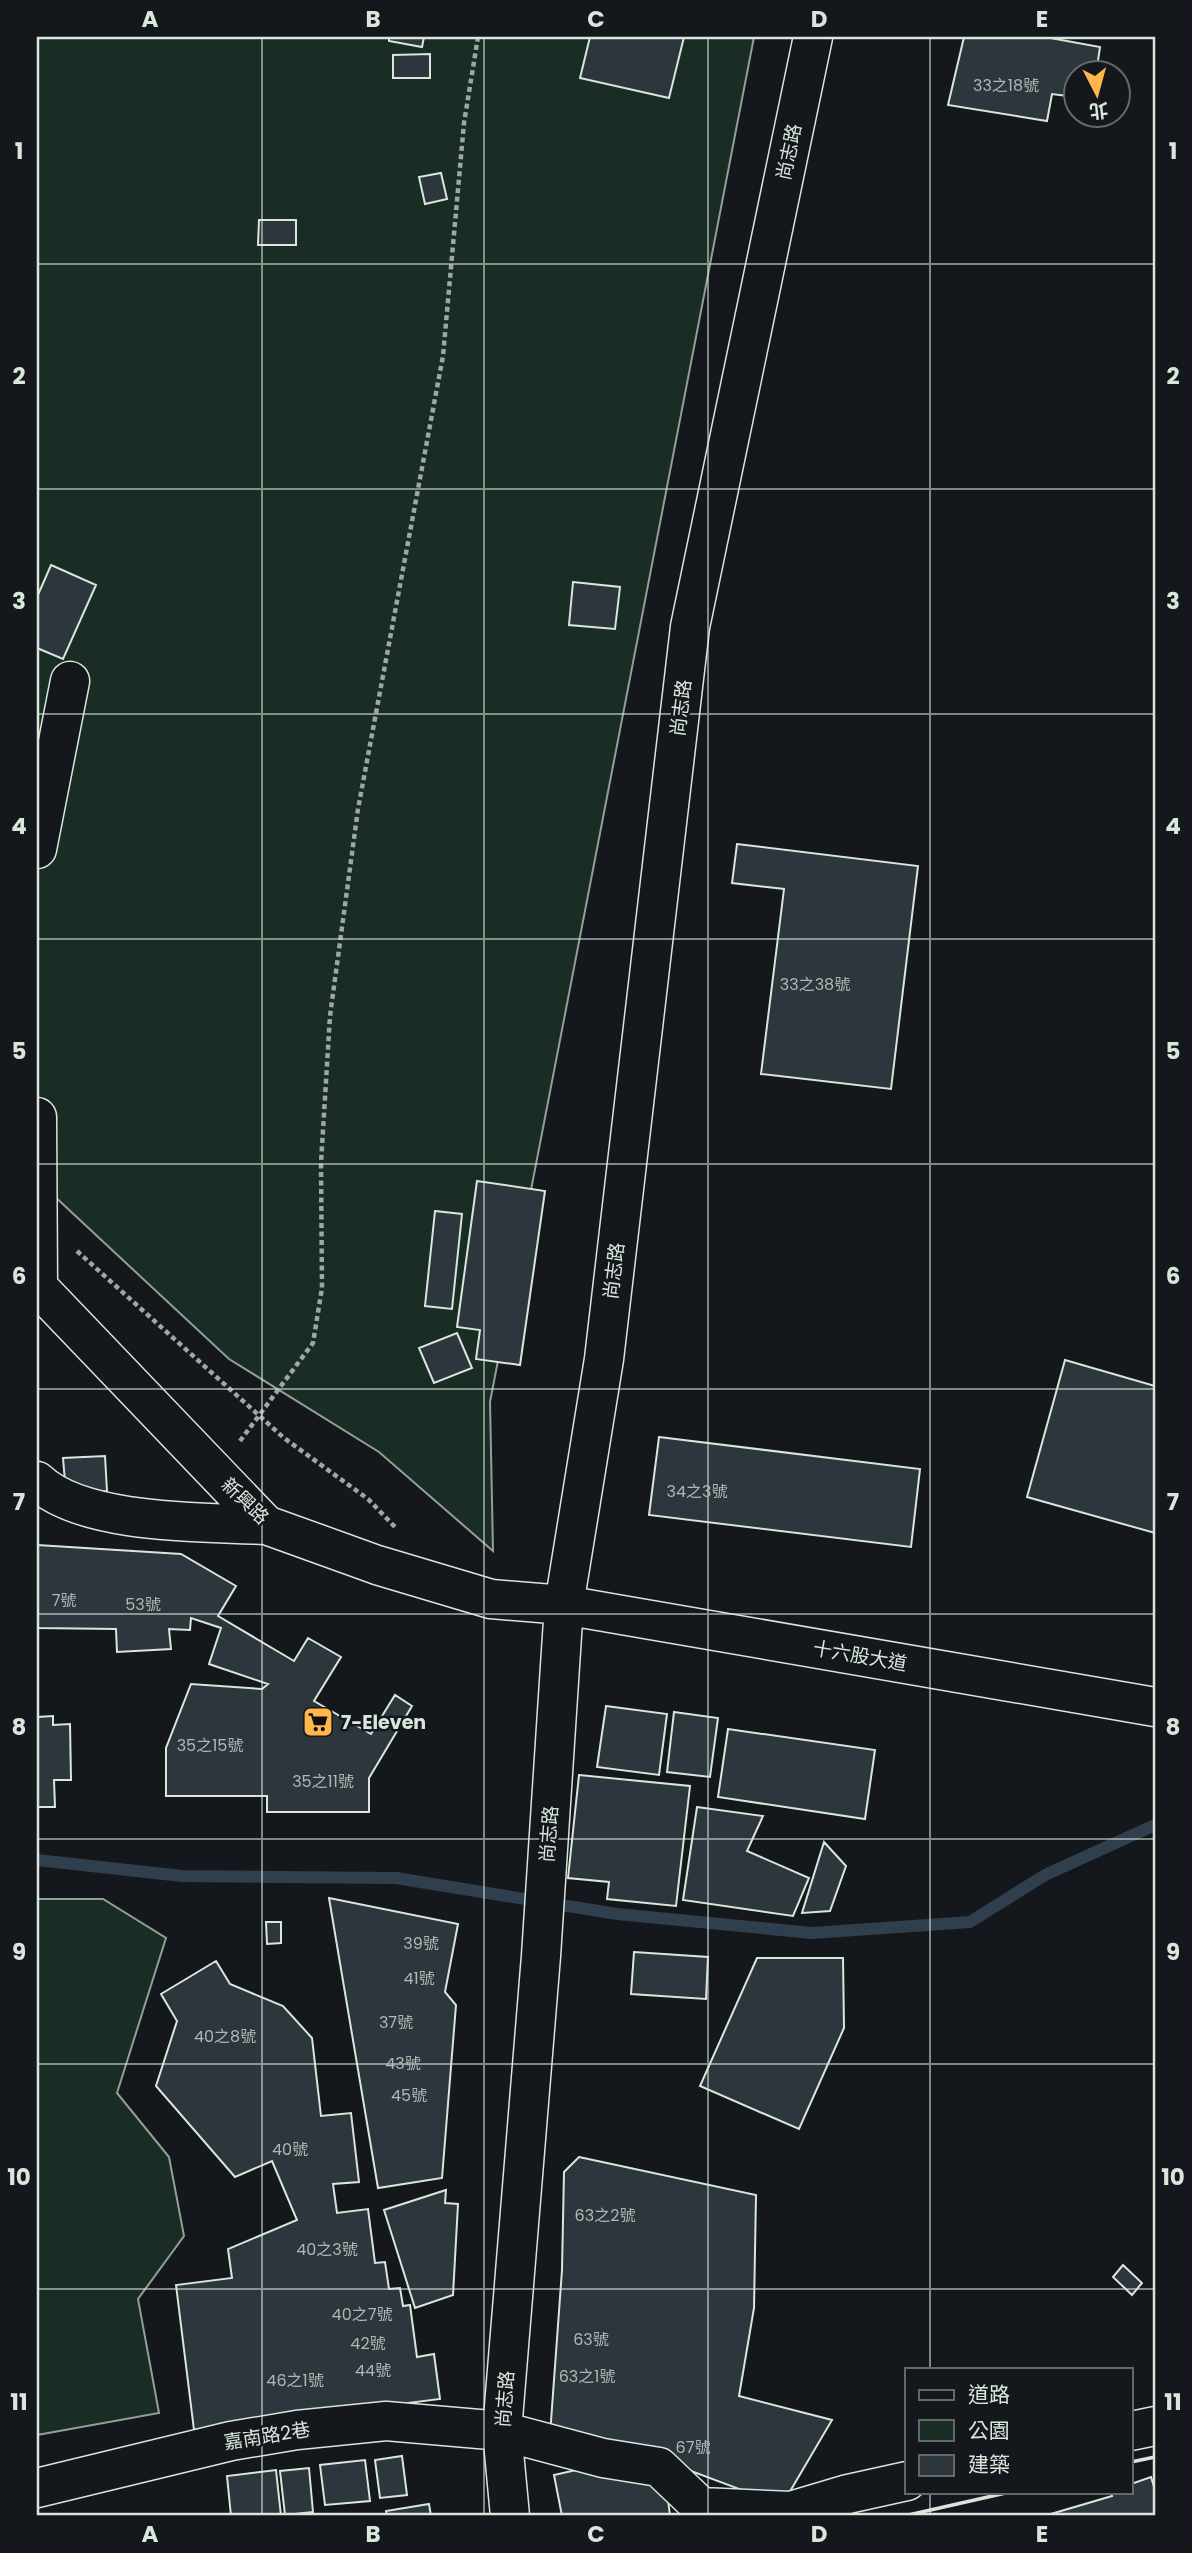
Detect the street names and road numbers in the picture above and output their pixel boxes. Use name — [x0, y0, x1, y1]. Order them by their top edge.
street label: 尚志路 — [770, 121, 808, 183]
street label: 尚志路 — [664, 678, 698, 738]
street label: 尚志路 — [597, 1241, 631, 1301]
street label: 新興路 — [215, 1471, 275, 1531]
street label: 十六股大道 — [811, 1634, 909, 1678]
street label: 尚志路 — [534, 1805, 564, 1863]
street label: 尚志路 — [490, 2370, 520, 2428]
street label: 嘉南路2巷 — [222, 2416, 312, 2456]

